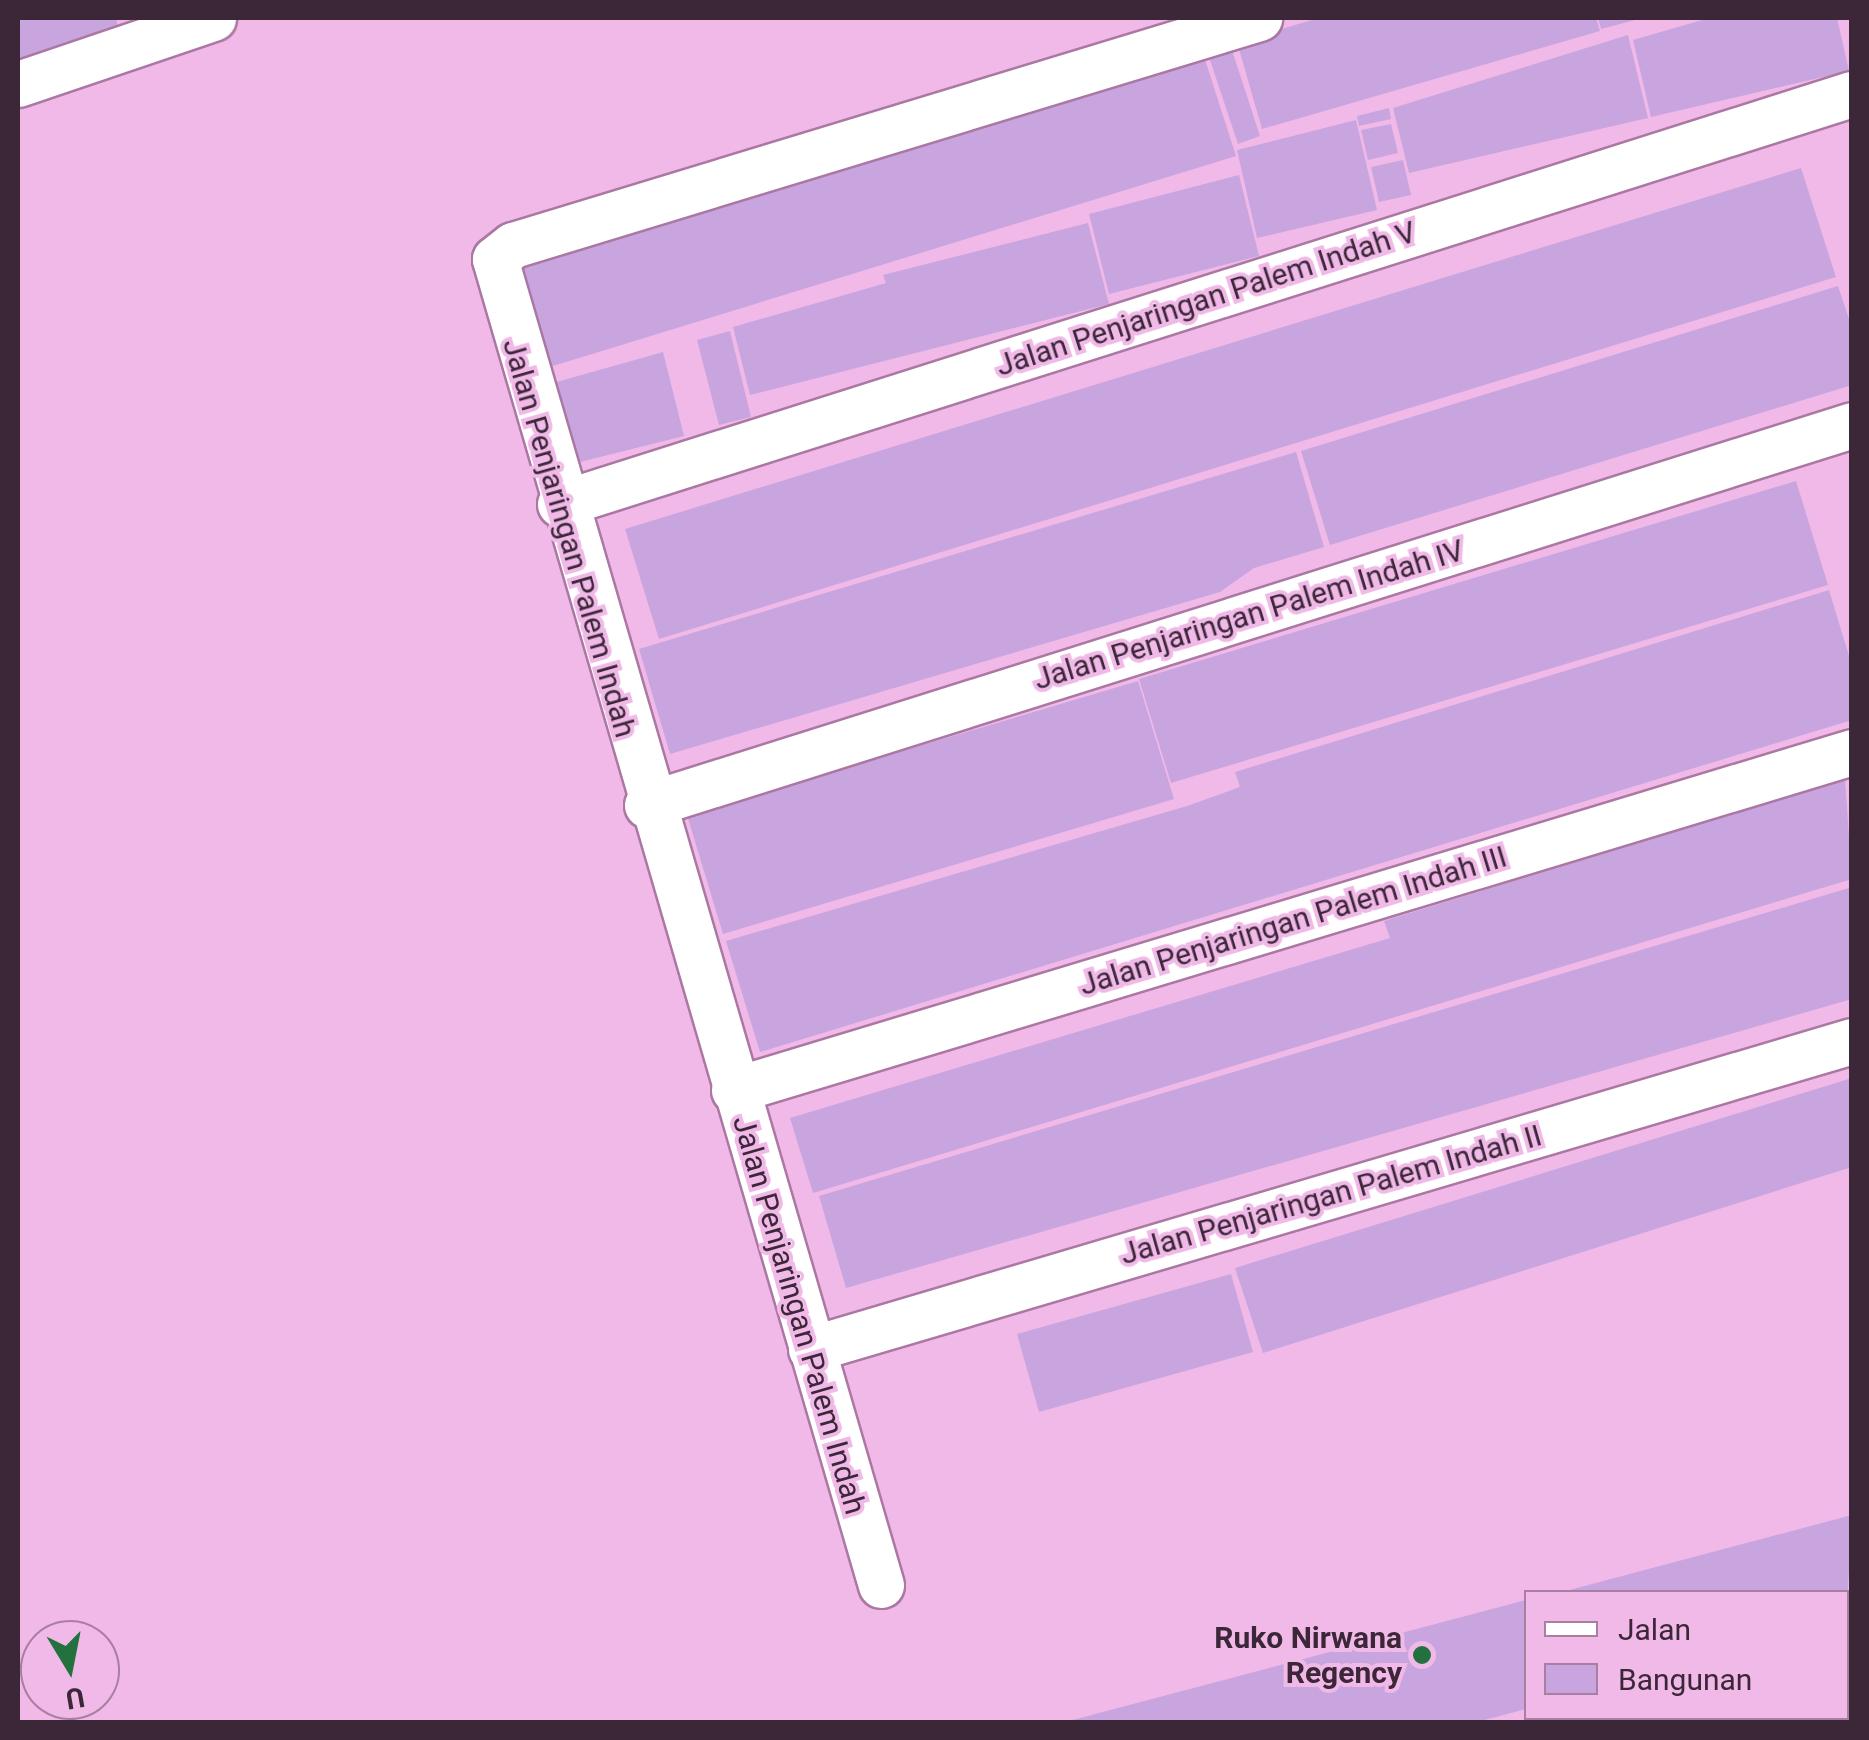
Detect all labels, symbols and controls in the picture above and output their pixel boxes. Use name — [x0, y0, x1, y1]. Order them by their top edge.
street label: Jalan Penjaringan Palem Indah V — [991, 214, 1421, 384]
street label: Jalan Penjaringan Palem Indah — [495, 335, 643, 741]
street label: Jalan Penjaringan Palem Indah IV — [1030, 532, 1468, 698]
street label: Jalan Penjaringan Palem Indah III — [1075, 839, 1511, 1003]
street label: Jalan Penjaringan Palem Indah — [725, 1112, 873, 1518]
street label: Jalan Penjaringan Palem Indah II — [1116, 1118, 1546, 1272]
legend — [1524, 1590, 1849, 1720]
text: Jalan — [1618, 1612, 1691, 1647]
north arrow — [20, 1620, 120, 1720]
place label: Ruko Nirwana Regency — [1214, 1620, 1402, 1690]
marker: Ruko Nirwana Regency — [1411, 1644, 1433, 1666]
text: Bangunan — [1618, 1662, 1752, 1697]
text: U — [63, 1680, 87, 1716]

